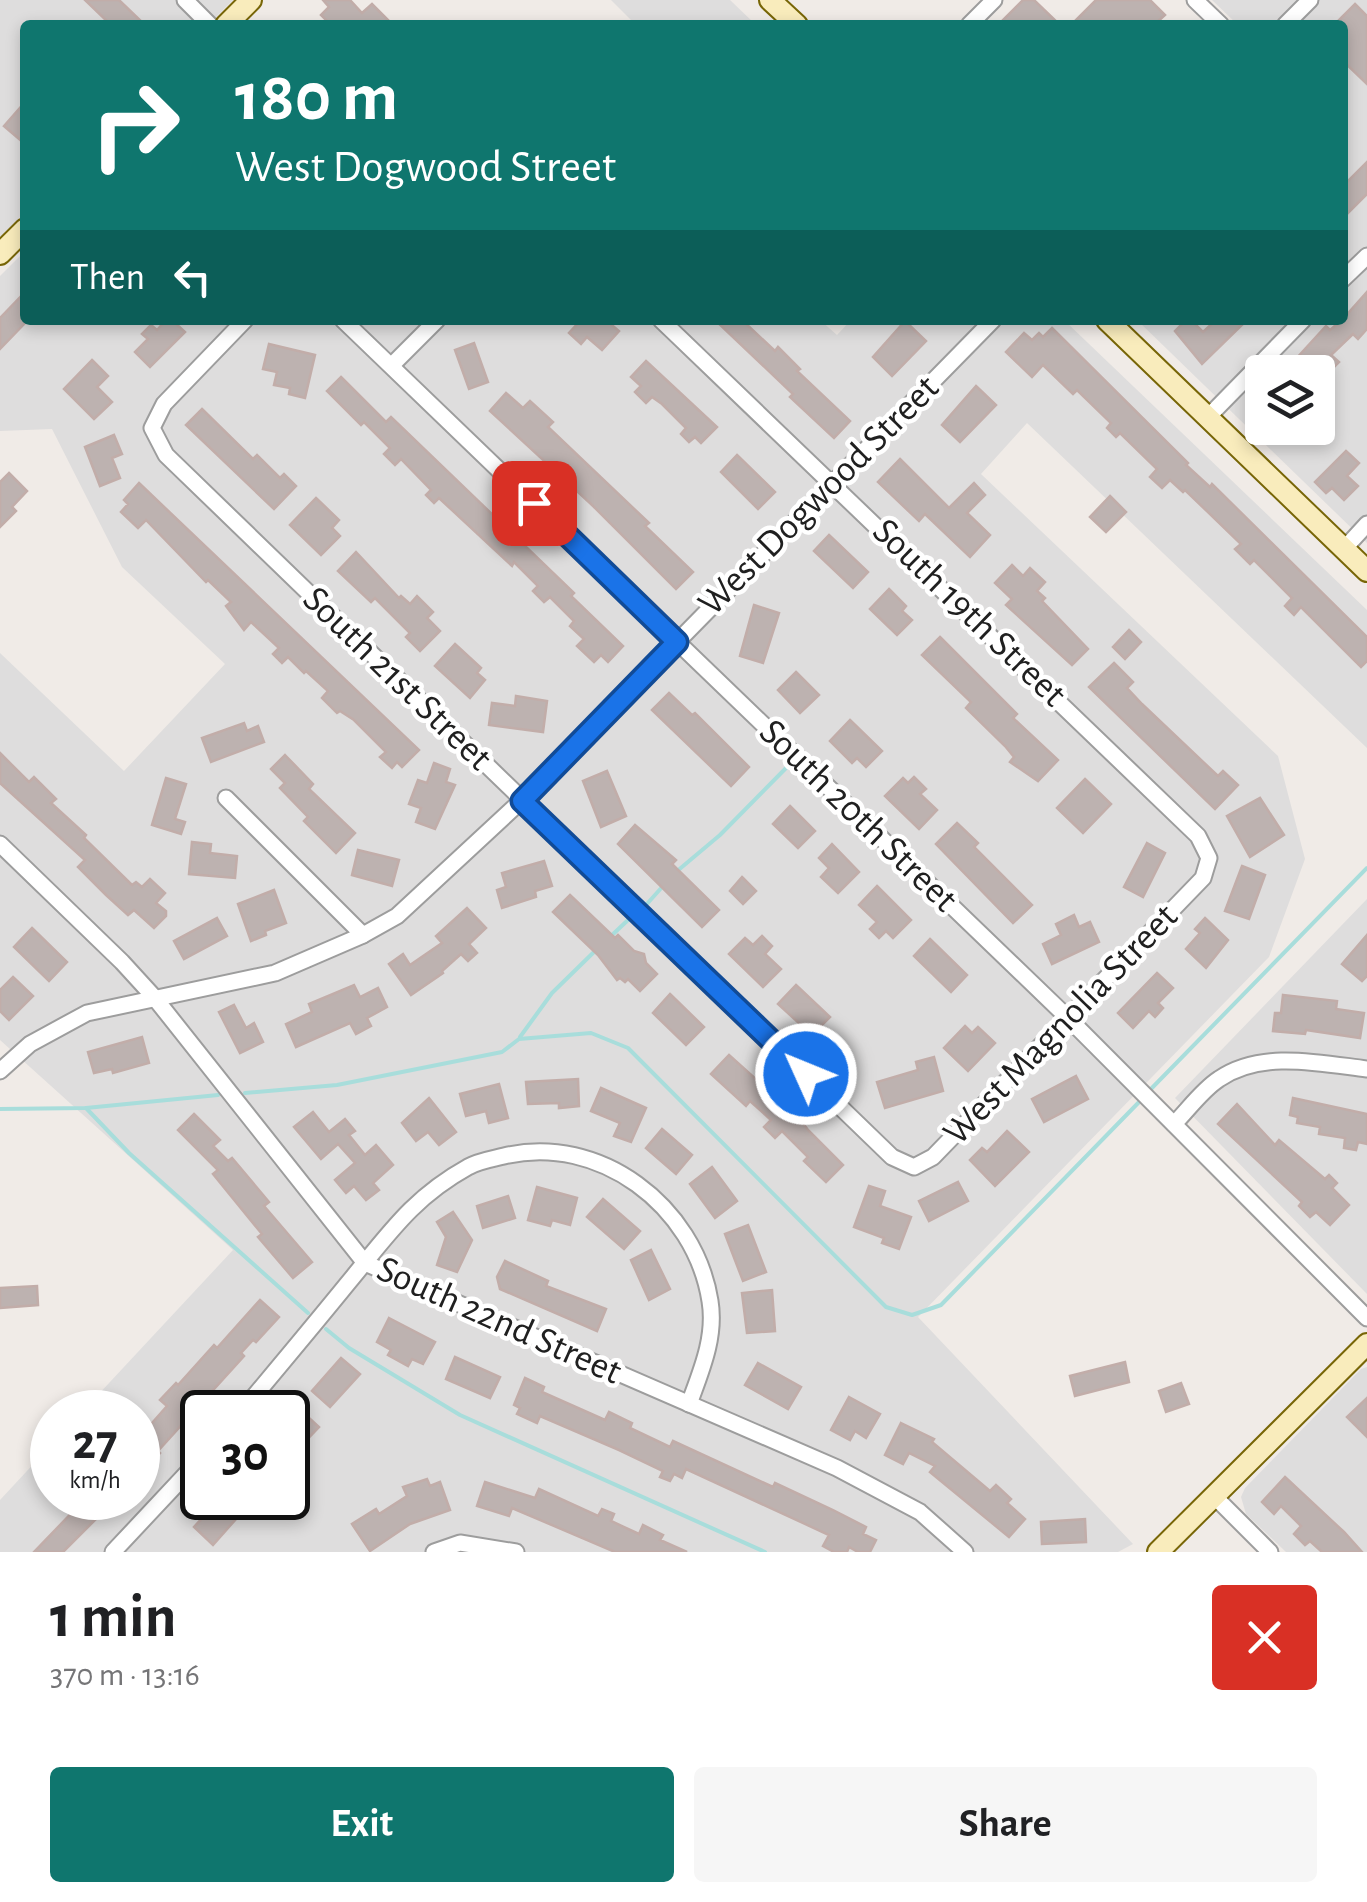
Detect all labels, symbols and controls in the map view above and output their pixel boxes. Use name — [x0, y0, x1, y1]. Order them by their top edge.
icon: right — [70, 60, 200, 190]
text: 180 m — [235, 63, 398, 133]
text: West Dogwood Street — [235, 145, 616, 190]
icon: left — [165, 250, 220, 305]
text: Then — [70, 259, 145, 297]
map controls — [1245, 355, 1335, 445]
button: layers — [1245, 355, 1335, 445]
street label: West Dogwood Street — [692, 369, 946, 623]
pin — [492, 461, 577, 546]
icon: arrive — [507, 476, 562, 531]
street label: South 19th Street — [865, 512, 1073, 714]
street label: South 21st Street — [295, 580, 499, 778]
street label: South 20th Street — [752, 713, 964, 919]
street label: West Magnolia Street — [937, 897, 1185, 1153]
position arrow — [754, 1022, 858, 1126]
street label: South 22nd Street — [371, 1250, 627, 1392]
speed limit sign: 30 — [180, 1390, 310, 1520]
text: 27 — [72, 1418, 118, 1468]
text: km/h — [69, 1468, 121, 1493]
button: close — [1212, 1585, 1317, 1690]
text: 1 min — [50, 1588, 176, 1648]
text: 370 m · 13:16 — [50, 1659, 200, 1691]
button: Exit — [50, 1767, 674, 1882]
button: Share — [694, 1767, 1317, 1882]

